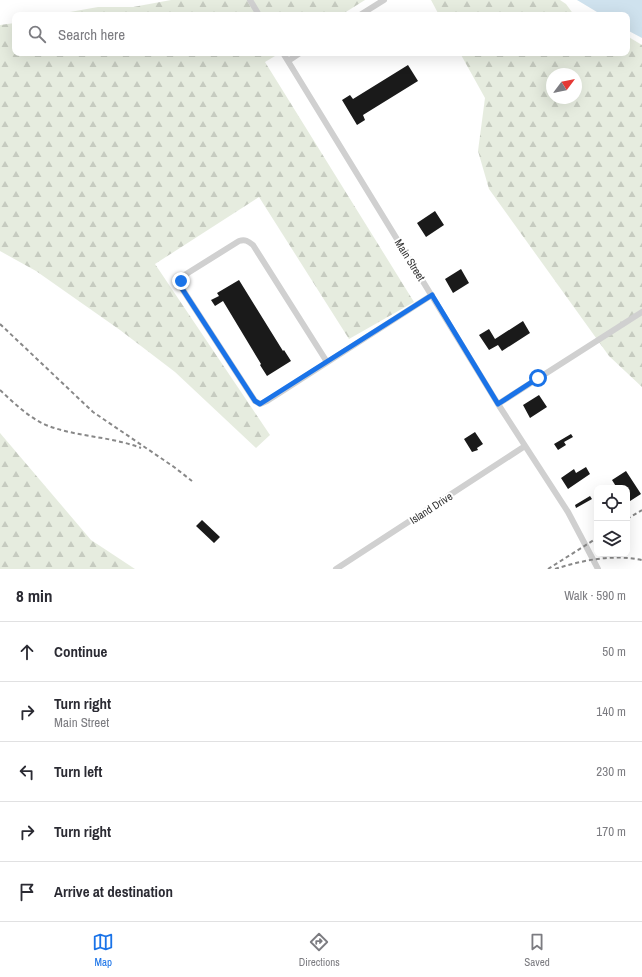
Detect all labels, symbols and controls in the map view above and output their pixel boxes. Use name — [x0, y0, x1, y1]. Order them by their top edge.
search box — [12, 12, 630, 56]
icon: search — [26, 23, 48, 45]
text: Search here — [58, 24, 125, 45]
north arrow — [546, 68, 582, 104]
street label: Main Street — [392, 237, 429, 284]
route end — [172, 272, 190, 290]
route start — [529, 369, 547, 387]
map controls — [594, 485, 630, 557]
button: locate — [594, 485, 630, 521]
street label: Island Drive — [407, 489, 455, 527]
button: layers — [594, 521, 630, 557]
text: 8 min — [16, 584, 52, 607]
text: Walk · 590 m — [564, 587, 626, 604]
icon: ahead — [16, 641, 38, 663]
text: Continue — [54, 641, 107, 662]
text: 50 m — [602, 643, 626, 660]
text: Turn right — [54, 693, 111, 714]
icon: right — [16, 701, 38, 723]
text: 140 m — [596, 703, 626, 720]
text: Main Street — [54, 714, 109, 731]
icon: left — [16, 761, 38, 783]
text: Turn left — [54, 761, 102, 782]
text: 230 m — [596, 763, 626, 780]
icon: right — [16, 821, 38, 843]
text: Turn right — [54, 821, 111, 842]
text: 170 m — [596, 823, 626, 840]
icon: arrive — [16, 881, 38, 903]
text: Arrive at destination — [54, 881, 173, 902]
tab: Map — [92, 931, 114, 969]
tab: Directions — [299, 931, 340, 969]
tab: Saved — [524, 931, 550, 969]

